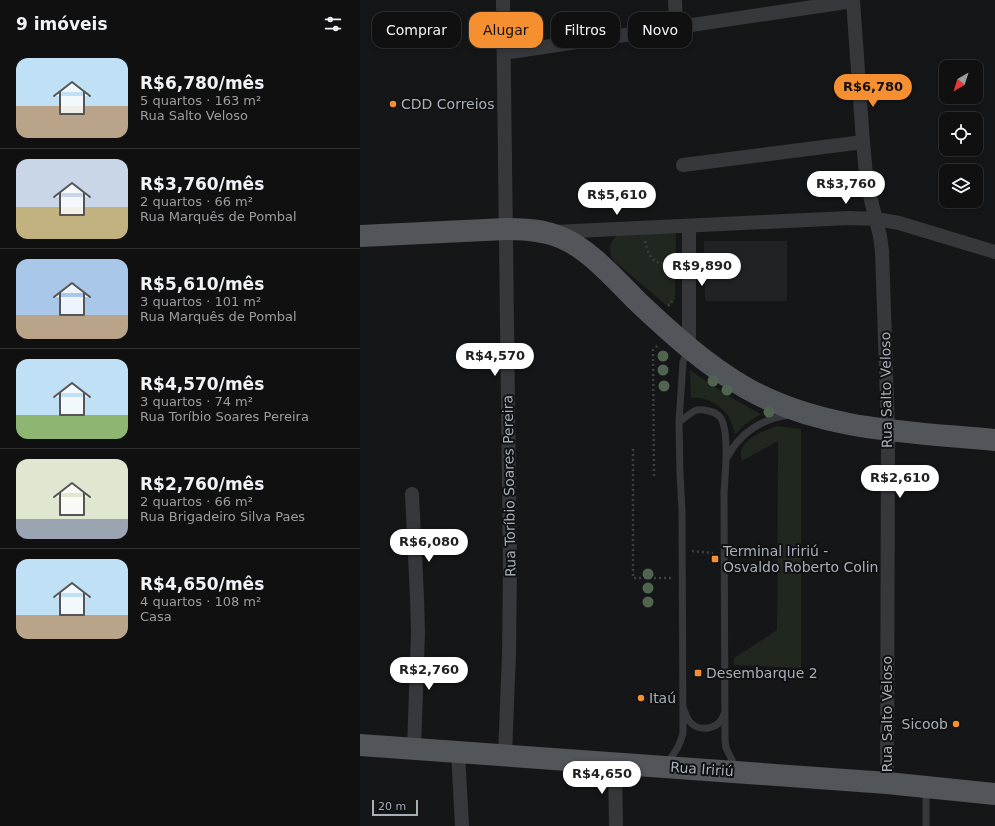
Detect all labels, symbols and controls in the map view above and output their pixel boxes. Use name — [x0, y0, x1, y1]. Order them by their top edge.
chip: Comprar — [372, 12, 461, 48]
chip: Alugar — [469, 12, 543, 48]
chip: Filtros — [551, 12, 620, 48]
chip: Novo — [628, 12, 692, 48]
icon: filters — [322, 13, 344, 35]
text: 9 imóveis — [16, 14, 108, 34]
north arrow — [939, 60, 983, 104]
map controls — [939, 60, 983, 208]
text: R$6,780/mês — [140, 73, 264, 93]
icon: home — [48, 74, 96, 122]
pin: R$6,780 — [836, 74, 910, 108]
text: R$6,780 — [843, 79, 903, 94]
text: 5 quartos · 163 m² — [140, 93, 261, 108]
place label: CDD Correios — [401, 96, 494, 112]
marker: CDD Correios — [388, 99, 398, 109]
text: Rua Salto Veloso — [140, 108, 248, 123]
button: locate — [939, 112, 983, 156]
button: layers — [939, 164, 983, 208]
pin: R$3,760 — [809, 171, 883, 205]
text: R$3,760/mês — [140, 174, 264, 194]
icon: home — [48, 175, 96, 223]
text: R$3,760 — [816, 176, 876, 191]
pin: R$5,610 — [580, 182, 654, 216]
text: R$5,610 — [587, 187, 647, 202]
text: 2 quartos · 66 m² — [140, 194, 253, 209]
text: Rua Marquês de Pombal — [140, 209, 297, 224]
pin: R$9,890 — [665, 253, 739, 287]
text: R$9,890 — [672, 258, 732, 273]
text: R$5,610/mês — [140, 274, 264, 294]
icon: home — [48, 275, 96, 323]
text: 3 quartos · 101 m² — [140, 294, 261, 309]
text: Rua Marquês de Pombal — [140, 309, 297, 324]
street label: Rua Salto Veloso — [877, 332, 895, 448]
pin: R$4,570 — [458, 343, 532, 377]
text: R$4,570 — [465, 348, 525, 363]
text: R$4,570/mês — [140, 374, 264, 394]
icon: home — [48, 375, 96, 423]
text: 3 quartos · 74 m² — [140, 394, 253, 409]
street label: Rua Toríbio Soares Pereira — [499, 395, 519, 577]
text: Rua Toríbio Soares Pereira — [140, 409, 309, 424]
pin: R$2,610 — [863, 465, 937, 499]
text: R$2,610 — [870, 470, 930, 485]
text: R$2,760/mês — [140, 474, 264, 494]
icon: home — [48, 475, 96, 523]
text: 2 quartos · 66 m² — [140, 494, 253, 509]
text: Rua Brigadeiro Silva Paes — [140, 509, 305, 524]
pin: R$6,080 — [392, 529, 466, 563]
text: R$6,080 — [399, 534, 459, 549]
place label: Terminal Iririú - Osvaldo Roberto Colin — [722, 543, 878, 575]
marker: Terminal Iririú - Osvaldo Roberto Colin — [710, 554, 720, 564]
text: R$4,650/mês — [140, 574, 264, 594]
icon: home — [48, 575, 96, 623]
text: 4 quartos · 108 m² — [140, 594, 261, 609]
text: Casa — [140, 609, 172, 624]
street label: Rua Salto Veloso — [879, 656, 895, 772]
pin: R$2,760 — [392, 657, 466, 691]
text: R$2,760 — [399, 662, 459, 677]
place label: Desembarque 2 — [706, 665, 818, 681]
marker: Desembarque 2 — [693, 668, 703, 678]
place label: Itaú — [649, 690, 676, 706]
marker: Itaú — [636, 693, 646, 703]
place label: Sicoob — [902, 716, 948, 732]
marker: Sicoob — [951, 719, 961, 729]
street label: Rua Iririú — [670, 759, 734, 779]
pin: R$4,650 — [565, 761, 639, 795]
text: R$4,650 — [572, 766, 632, 781]
scale bar — [372, 798, 418, 817]
text: 20 m — [378, 800, 406, 813]

